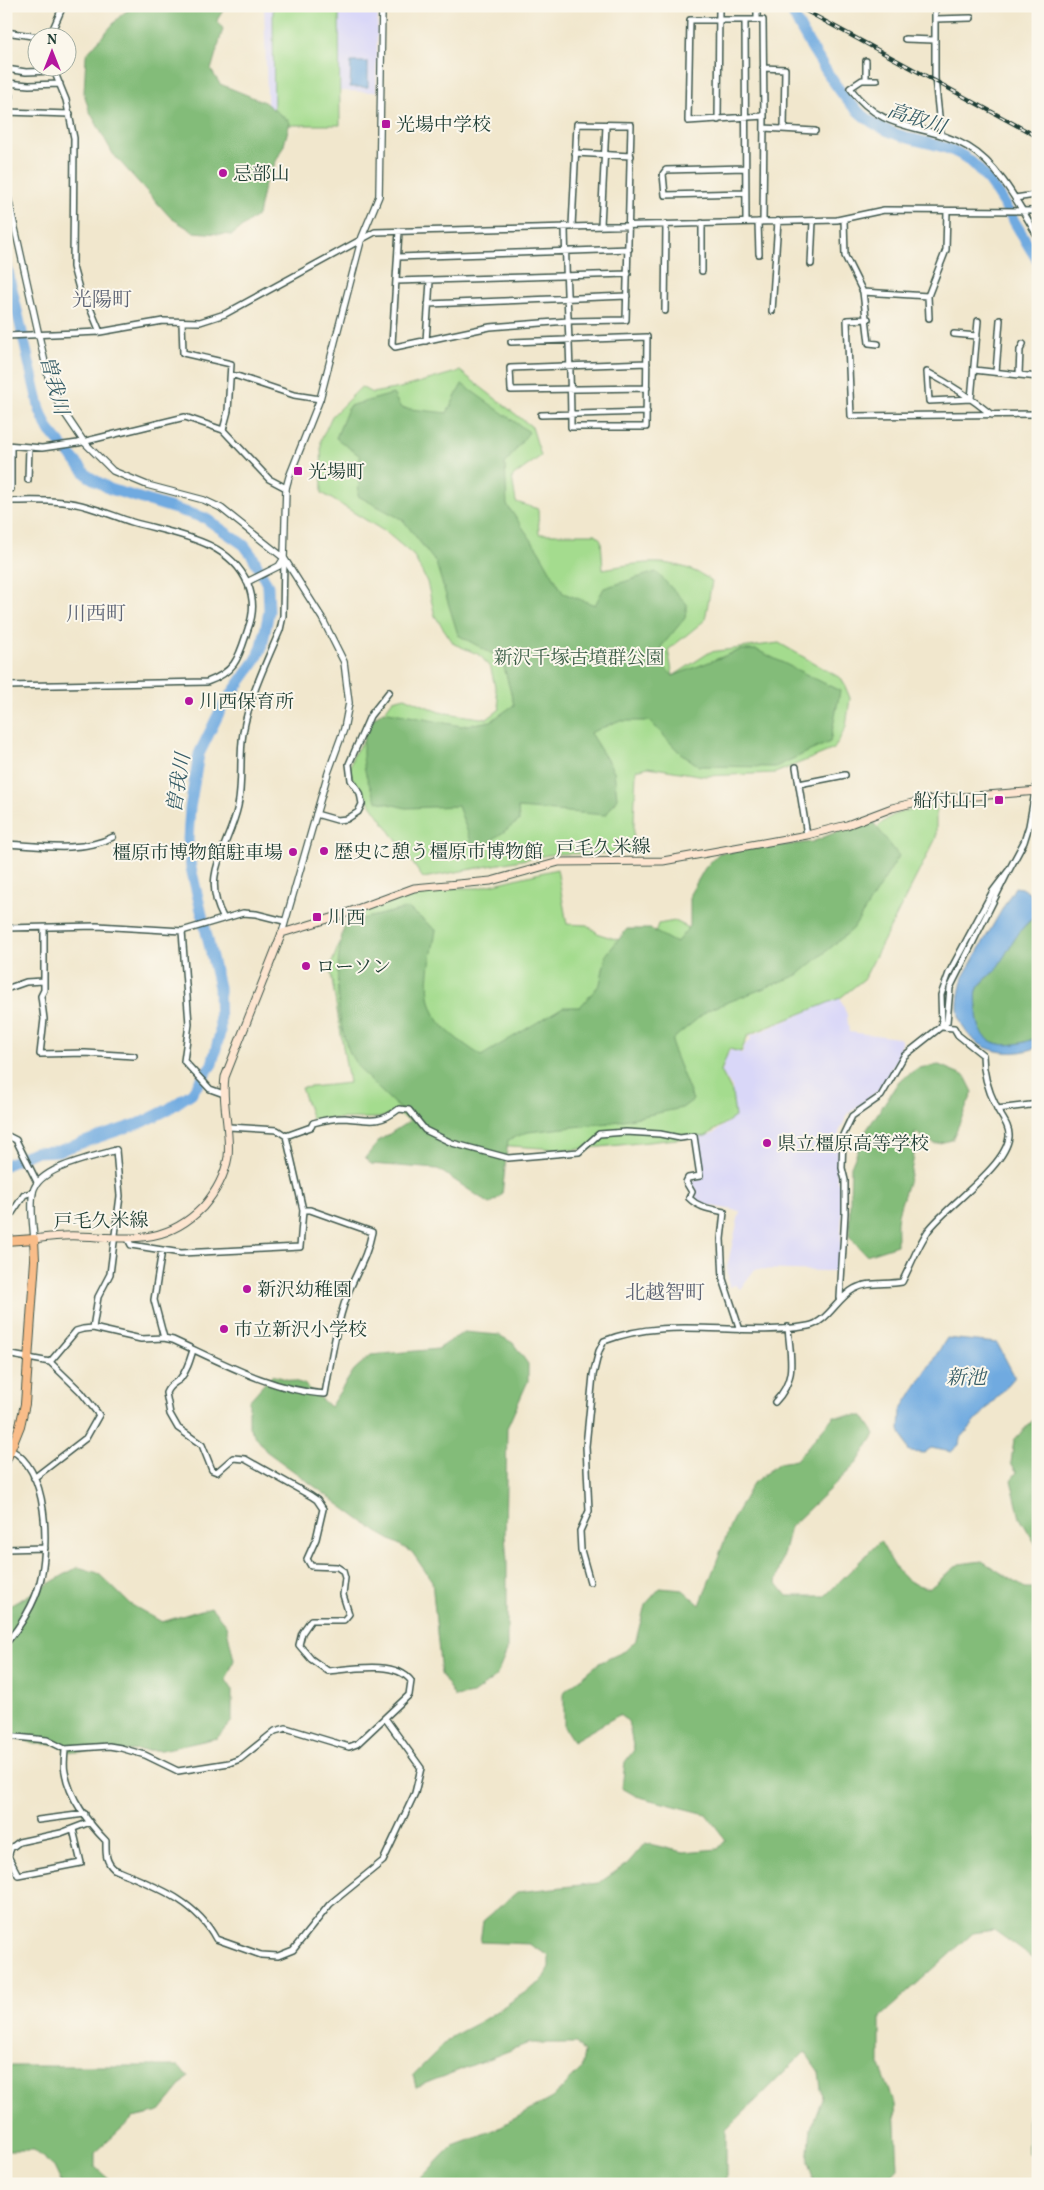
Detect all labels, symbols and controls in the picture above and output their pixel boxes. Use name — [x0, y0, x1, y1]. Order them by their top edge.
north arrow — [28, 28, 78, 78]
text: N — [47, 31, 57, 50]
water label: 高取川 — [884, 97, 951, 143]
place label: 光場中学校 — [396, 113, 491, 139]
marker: 光場中学校 — [380, 118, 392, 130]
place label: 忌部山 — [233, 162, 290, 188]
marker: 忌部山 — [217, 167, 229, 179]
district label: 光陽町 — [72, 287, 132, 315]
water label: 曽我川 — [32, 353, 75, 420]
place label: 光場町 — [308, 460, 365, 486]
marker: 光場町 — [292, 465, 304, 477]
district label: 川西町 — [66, 601, 126, 629]
park label: 新沢千塚古墳群公園 — [493, 646, 665, 672]
place label: 川西保育所 — [199, 690, 294, 716]
marker: 川西保育所 — [183, 695, 195, 707]
water label: 曽我川 — [161, 750, 199, 815]
place label: 船付山口 — [913, 789, 989, 815]
marker: 船付山口 — [993, 794, 1005, 806]
street label: 戸毛久米線 — [555, 834, 651, 864]
place label: 歴史に憩う橿原市博物館 — [334, 840, 543, 866]
place label: 橿原市博物館駐車場 — [112, 841, 283, 867]
marker: 歴史に憩う橿原市博物館 — [318, 845, 330, 857]
marker: 橿原市博物館駐車場 — [287, 846, 299, 858]
place label: 川西 — [327, 906, 365, 932]
marker: 川西 — [311, 911, 323, 923]
place label: ローソン — [316, 955, 391, 981]
marker: ローソン — [300, 960, 312, 972]
place label: 県立橿原高等学校 — [777, 1132, 929, 1158]
marker: 県立橿原高等学校 — [761, 1137, 773, 1149]
street label: 戸毛久米線 — [53, 1208, 149, 1236]
place label: 新沢幼稚園 — [257, 1278, 352, 1304]
district label: 北越智町 — [625, 1280, 705, 1308]
marker: 新沢幼稚園 — [241, 1283, 253, 1295]
place label: 市立新沢小学校 — [234, 1318, 367, 1344]
marker: 市立新沢小学校 — [218, 1323, 230, 1335]
water label: 新池 — [946, 1365, 988, 1393]

